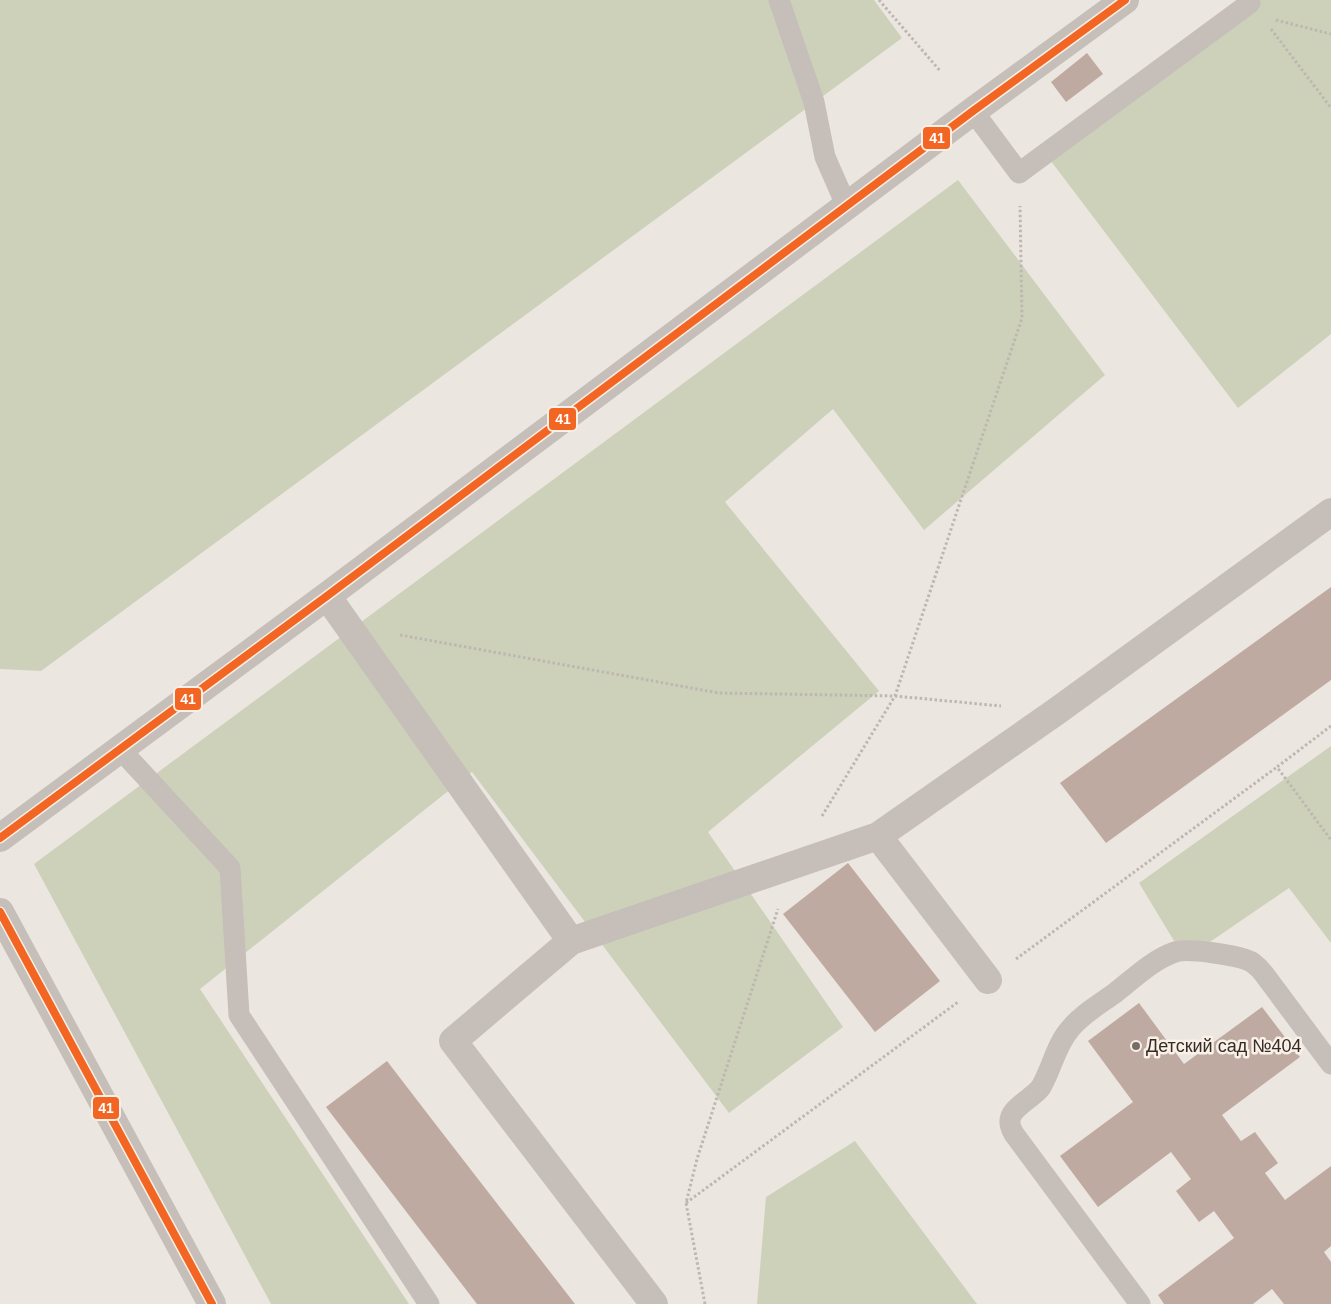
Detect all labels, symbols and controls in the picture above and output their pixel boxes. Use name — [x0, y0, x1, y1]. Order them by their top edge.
line badge: 41 — [922, 126, 951, 150]
text: 41 — [929, 130, 945, 146]
line badge: 41 — [548, 407, 577, 431]
text: 41 — [555, 411, 571, 427]
line badge: 41 — [174, 687, 202, 711]
text: 41 — [180, 691, 196, 707]
place label: Детский сад №404 — [1146, 1036, 1302, 1056]
marker: Детский сад №404 — [1130, 1040, 1142, 1052]
line badge: 41 — [92, 1096, 120, 1120]
text: 41 — [98, 1100, 114, 1116]

